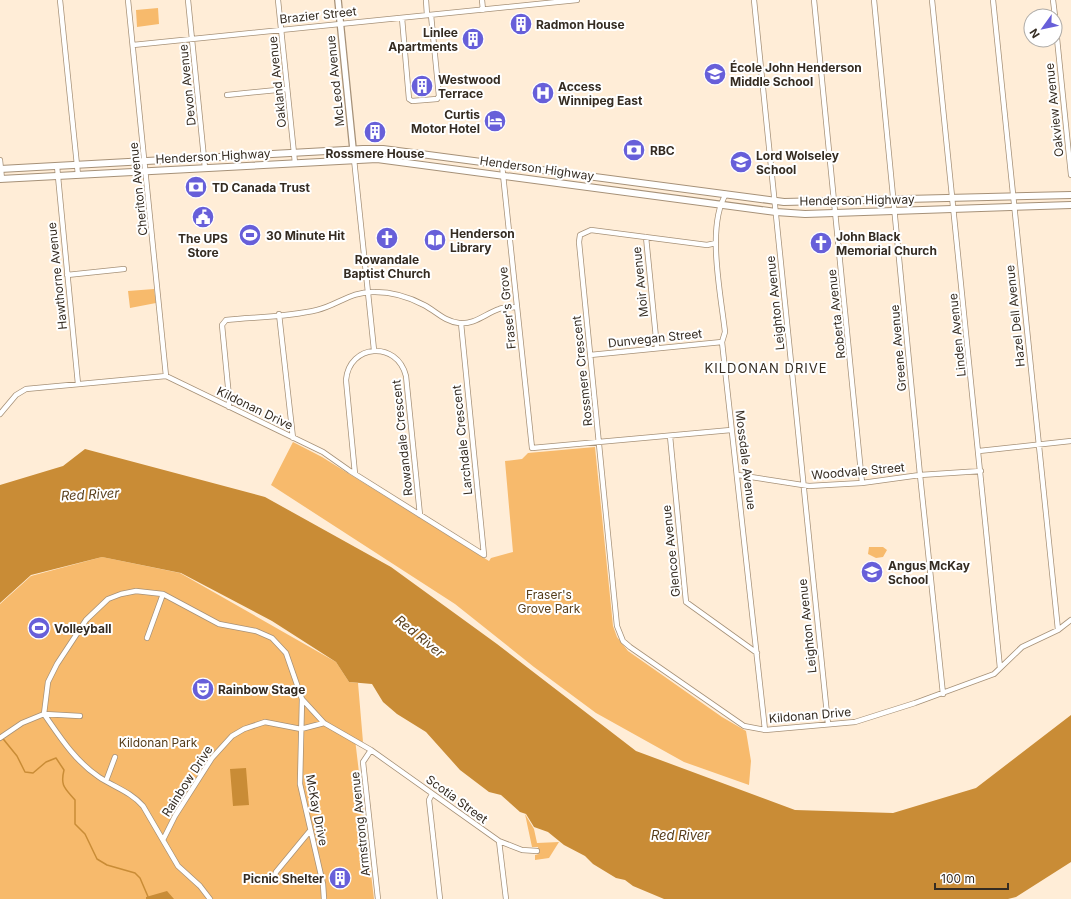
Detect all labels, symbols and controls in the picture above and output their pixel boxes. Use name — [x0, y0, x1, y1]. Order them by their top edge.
street label: Brazier Street — [279, 3, 357, 27]
north arrow — [1023, 8, 1063, 48]
building icon: Radmon House — [508, 11, 534, 37]
place label: Radmon House — [536, 17, 625, 32]
place label: Linlee Apartments — [388, 25, 458, 54]
building icon: Linlee Apartments — [460, 26, 486, 52]
text: N — [1026, 26, 1043, 41]
street label: Oakland Avenue — [265, 35, 289, 129]
street label: McLeod Avenue — [323, 35, 347, 127]
street label: Devon Avenue — [175, 44, 199, 126]
place label: École John Henderson Middle School — [730, 60, 862, 89]
school or university icon: École John Henderson Middle School — [702, 61, 728, 87]
street label: Oakview Avenue — [1042, 62, 1066, 158]
place label: Westwood Terrace — [438, 72, 501, 101]
building icon: Westwood Terrace — [409, 73, 435, 99]
place label: Access Winnipeg East — [558, 79, 643, 108]
hospital icon: Access Winnipeg East — [530, 80, 556, 106]
place label: Curtis Motor Hotel — [411, 107, 480, 136]
hotel icon: Curtis Motor Hotel — [482, 108, 508, 134]
building icon: Rossmere House — [362, 119, 388, 145]
bank icon: RBC — [621, 137, 647, 163]
street label: Cheriton Avenue — [126, 141, 150, 237]
place label: RBC — [650, 143, 675, 158]
street label: Henderson Highway — [155, 145, 271, 167]
place label: Rossmere House — [326, 146, 424, 161]
place label: Lord Wolseley School — [756, 148, 840, 177]
school or university icon: Lord Wolseley School — [728, 149, 754, 175]
street label: Henderson Highway — [479, 153, 595, 183]
bank icon: TD Canada Trust — [183, 174, 209, 200]
place label: TD Canada Trust — [212, 180, 311, 195]
street label: Henderson Highway — [799, 191, 915, 209]
public building icon: The UPS Store — [190, 204, 216, 230]
street label: Hawthorne Avenue — [44, 222, 70, 330]
sports icon: 30 Minute Hit — [237, 222, 263, 248]
church icon: Rowandale Baptist Church — [374, 225, 400, 251]
place label: Henderson Library — [450, 226, 515, 255]
library icon: Henderson Library — [422, 227, 448, 253]
place label: 30 Minute Hit — [266, 228, 346, 243]
place label: John Black Memorial Church — [836, 229, 937, 258]
church icon: John Black Memorial Church — [808, 230, 834, 256]
place label: The UPS Store — [178, 231, 228, 260]
street label: Moir Avenue — [629, 246, 651, 318]
place label: Rowandale Baptist Church — [343, 252, 431, 281]
street label: Leighton Avenue — [763, 255, 787, 351]
street label: Hazel Dell Avenue — [1002, 264, 1028, 368]
street label: Fraser's Grove — [495, 266, 519, 350]
street label: Roberta Avenue — [824, 268, 848, 360]
street label: Linden Avenue — [945, 293, 969, 377]
street label: Greene Avenue — [887, 304, 909, 392]
street label: Rossmere Crescent — [569, 315, 595, 427]
street label: Dunvegan Street — [607, 326, 703, 350]
district label: KILDONAN DRIVE — [704, 360, 828, 376]
street label: Rowandale Crescent — [388, 379, 416, 497]
street label: Kildonan Drive — [215, 383, 295, 433]
street label: Larchdale Crescent — [449, 384, 475, 496]
street label: Mossdale Avenue — [732, 409, 760, 511]
street label: Woodvale Street — [811, 459, 905, 483]
water label: Red River — [60, 484, 121, 504]
street label: Glencoe Avenue — [659, 504, 683, 598]
place label: Angus McKay School — [888, 558, 971, 587]
school or university icon: Angus McKay School — [859, 559, 885, 585]
street label: Leighton Avenue — [795, 578, 819, 674]
park label: Fraser's Grove Park — [518, 587, 581, 616]
water label: Red River — [392, 611, 449, 661]
sports icon: Volleyball — [26, 615, 52, 641]
place label: Volleyball — [54, 621, 111, 636]
theatre icon: Rainbow Stage — [190, 676, 216, 702]
place label: Rainbow Stage — [218, 682, 305, 697]
street label: Kildonan Drive — [768, 704, 852, 726]
park label: Kildonan Park — [119, 735, 198, 750]
street label: Rainbow Drive — [158, 743, 216, 819]
street label: Armstrong Avenue — [347, 771, 373, 877]
street label: Scotia Street — [423, 772, 491, 826]
street label: McKay Drive — [303, 773, 331, 847]
water label: Red River — [651, 827, 710, 843]
building icon: Picnic Shelter — [327, 865, 353, 891]
scale bar — [935, 865, 1008, 891]
place label: Picnic Shelter — [243, 871, 324, 886]
text: 100 m — [941, 871, 975, 886]

